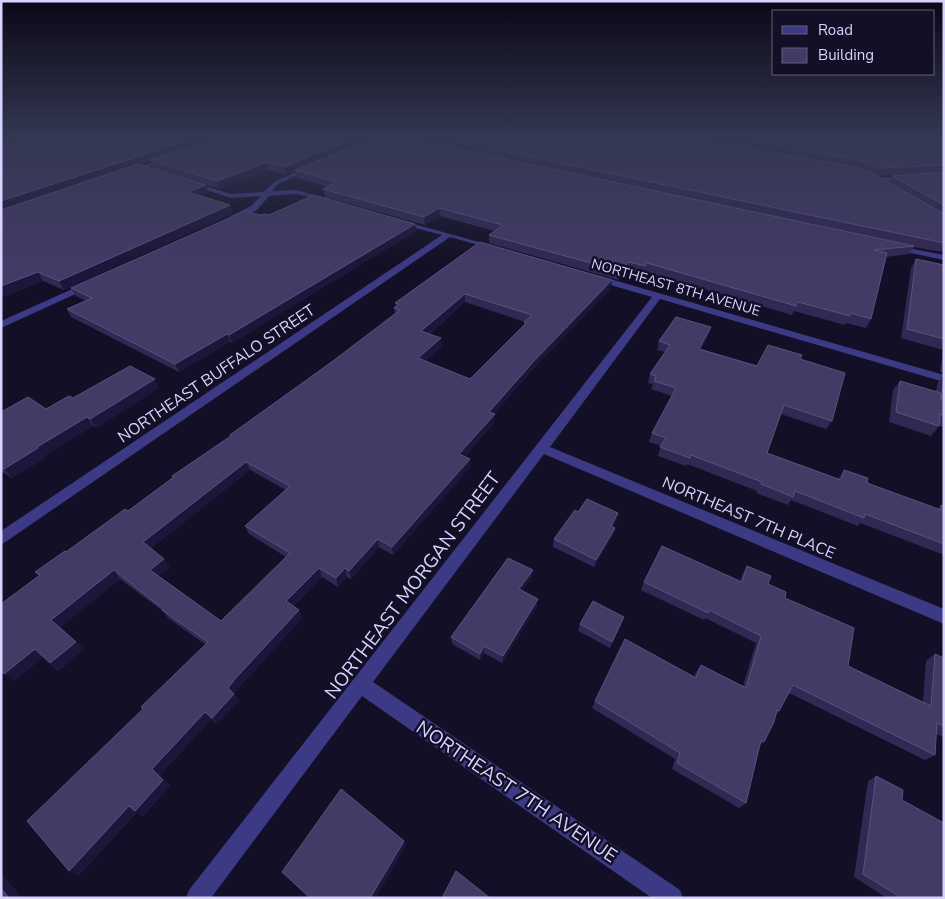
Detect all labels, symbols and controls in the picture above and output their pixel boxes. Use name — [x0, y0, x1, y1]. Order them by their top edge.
legend — [772, 10, 935, 75]
text: Road — [818, 20, 853, 40]
text: Building — [818, 45, 874, 65]
street label: NORTHEAST 8TH AVENUE — [589, 254, 763, 321]
street label: NORTHEAST BUFFALO STREET — [114, 299, 320, 448]
street label: NORTHEAST MORGAN STREET — [319, 466, 507, 704]
street label: NORTHEAST 7TH PLACE — [659, 471, 838, 564]
street label: NORTHEAST 7TH AVENUE — [411, 715, 622, 869]

